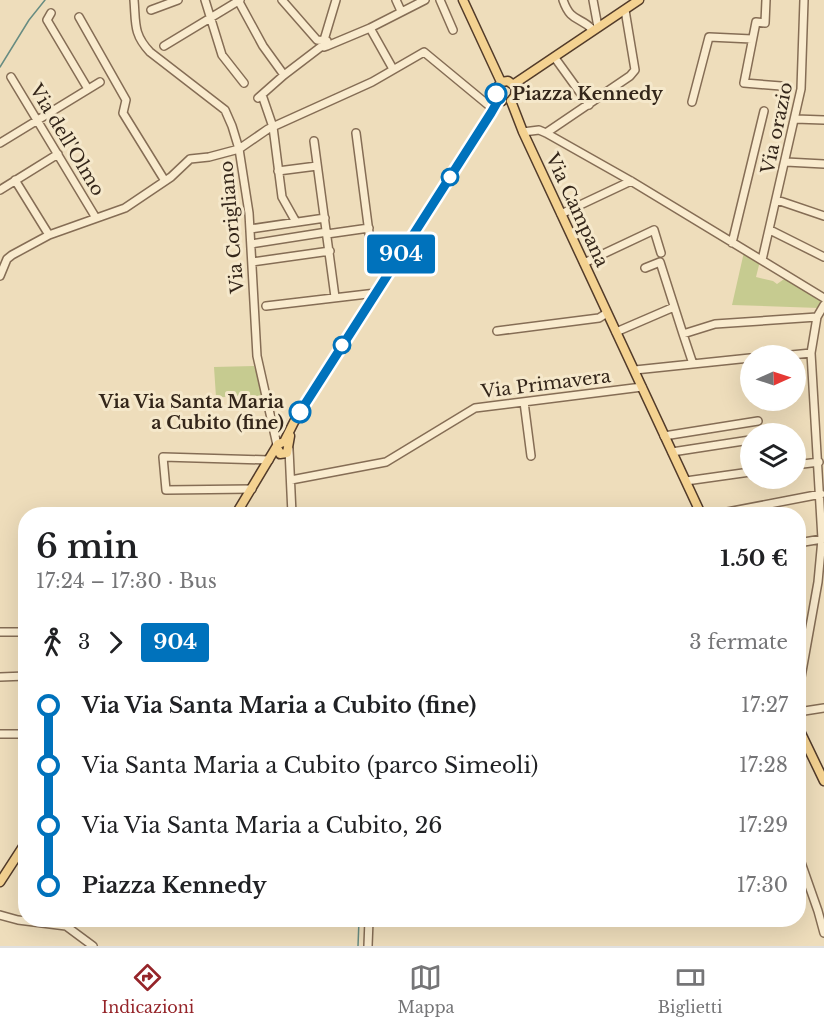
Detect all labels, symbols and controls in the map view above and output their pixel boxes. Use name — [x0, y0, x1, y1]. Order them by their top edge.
street label: Via dell'Olmo — [24, 79, 109, 200]
street label: Via orazio — [756, 80, 797, 177]
marker: Piazza Kennedy — [485, 83, 507, 105]
place label: Piazza Kennedy — [512, 83, 663, 105]
street label: Via Campana — [541, 149, 613, 271]
street label: Via Corigliano — [215, 160, 249, 295]
unlabelled marker — [441, 168, 459, 186]
line badge: 904 — [366, 234, 436, 274]
text: 904 — [379, 241, 423, 267]
unlabelled marker — [333, 336, 351, 354]
north arrow — [740, 345, 806, 411]
map controls — [740, 345, 806, 489]
street label: Via Primavera — [479, 365, 612, 403]
place label: Via Via Santa Maria a Cubito (fine) — [98, 391, 285, 434]
marker: Via Via Santa Maria a Cubito (fine) — [289, 401, 311, 423]
button: layers — [740, 423, 806, 489]
text: 6 min — [36, 526, 138, 567]
text: 1.50 € — [720, 545, 788, 572]
text: 17:24 – 17:30 · Bus — [36, 569, 217, 593]
icon: walk — [36, 626, 69, 659]
icon: forward — [99, 626, 132, 659]
text: 904 — [153, 629, 197, 655]
text: 3 — [78, 630, 90, 654]
text: 3 fermate — [689, 630, 788, 654]
text: Via Via Santa Maria a Cubito (fine) — [82, 692, 476, 719]
text: 17:27 — [741, 693, 788, 717]
text: Via Santa Maria a Cubito (parco Simeoli) — [82, 752, 538, 779]
text: 17:28 — [739, 753, 788, 777]
text: Via Via Santa Maria a Cubito, 26 — [82, 812, 443, 839]
text: 17:29 — [738, 813, 788, 837]
text: Piazza Kennedy — [82, 872, 266, 899]
text: 17:30 — [737, 873, 788, 897]
tab: Indicazioni — [102, 961, 194, 1017]
tab: Mappa — [398, 961, 454, 1017]
tab: Biglietti — [658, 961, 722, 1017]

